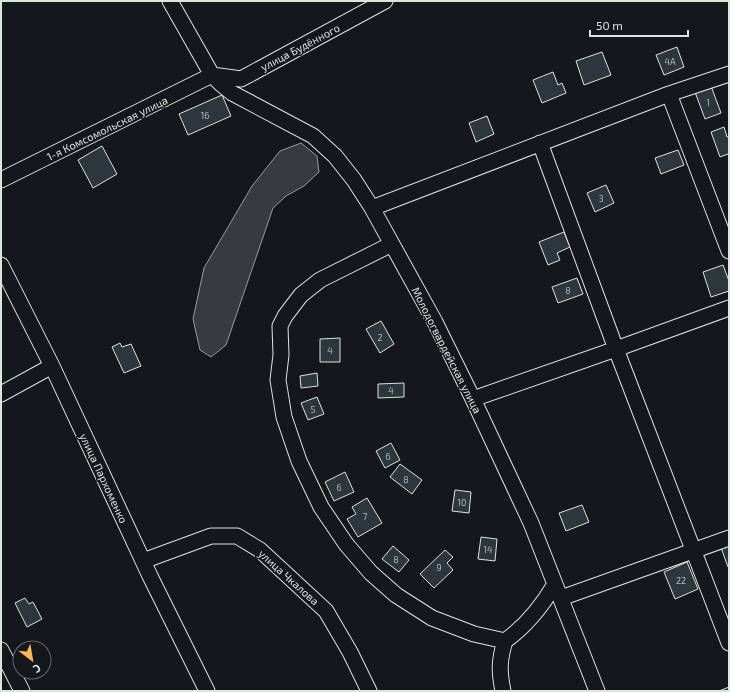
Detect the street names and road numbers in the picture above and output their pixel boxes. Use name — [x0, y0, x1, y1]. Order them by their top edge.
street label: улица Будённого — [258, 21, 342, 74]
street label: 1-я Комсомольская улица — [44, 93, 170, 164]
street label: Молодогвардейская улица — [409, 285, 485, 416]
street label: улица Пархоменко — [77, 431, 131, 525]
street label: улица Чкалова — [255, 547, 322, 608]

